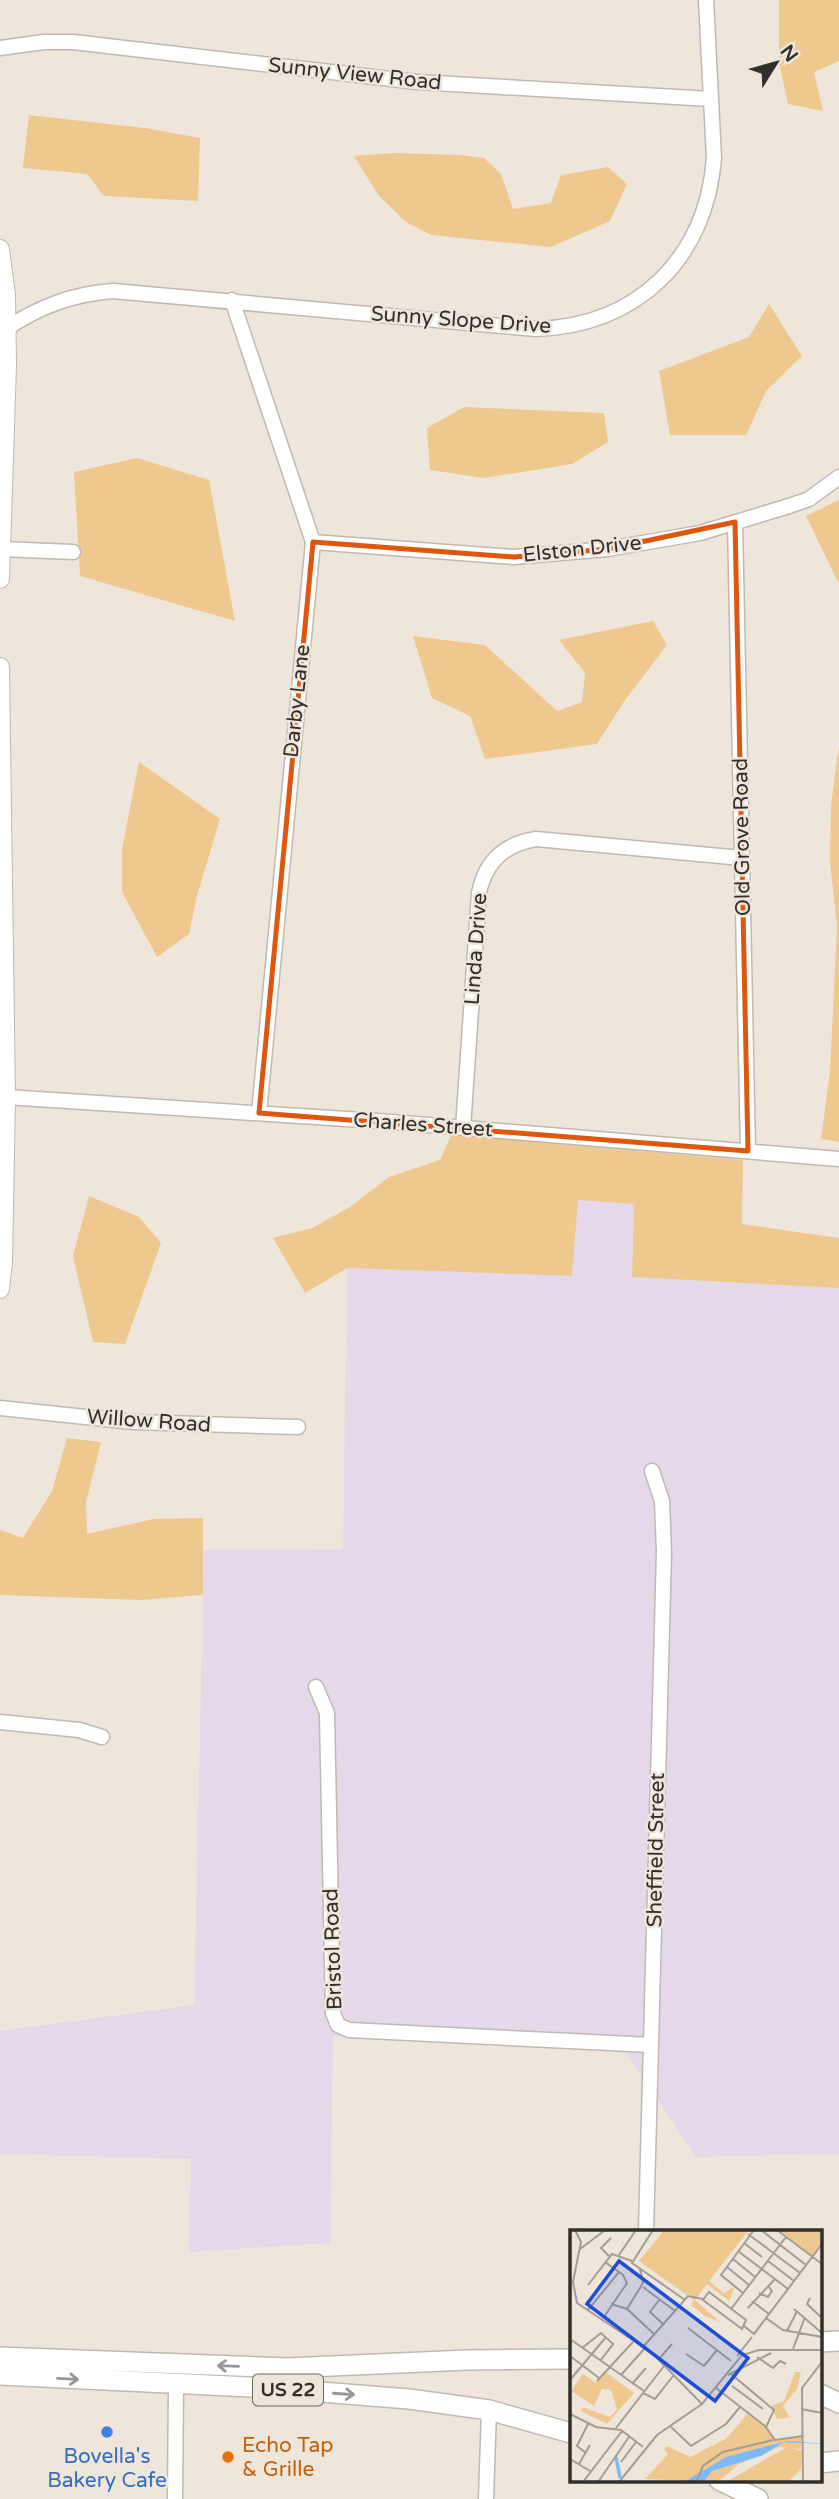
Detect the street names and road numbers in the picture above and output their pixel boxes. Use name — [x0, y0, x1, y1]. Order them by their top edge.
street label: Sunny View Road — [267, 52, 443, 96]
street label: Sunny Slope Drive — [370, 301, 552, 339]
street label: Elston Drive — [521, 530, 643, 568]
street label: Darby Lane — [279, 643, 315, 759]
street label: Old Grove Road — [728, 758, 756, 916]
street label: Linda Drive — [460, 892, 492, 1006]
street label: Charles Street — [352, 1108, 494, 1142]
street label: Willow Road — [86, 1404, 212, 1438]
street label: Sheffield Street — [642, 1772, 670, 1928]
street label: Bristol Road — [318, 1888, 348, 2010]
road number: US 22 — [253, 2374, 323, 2406]

